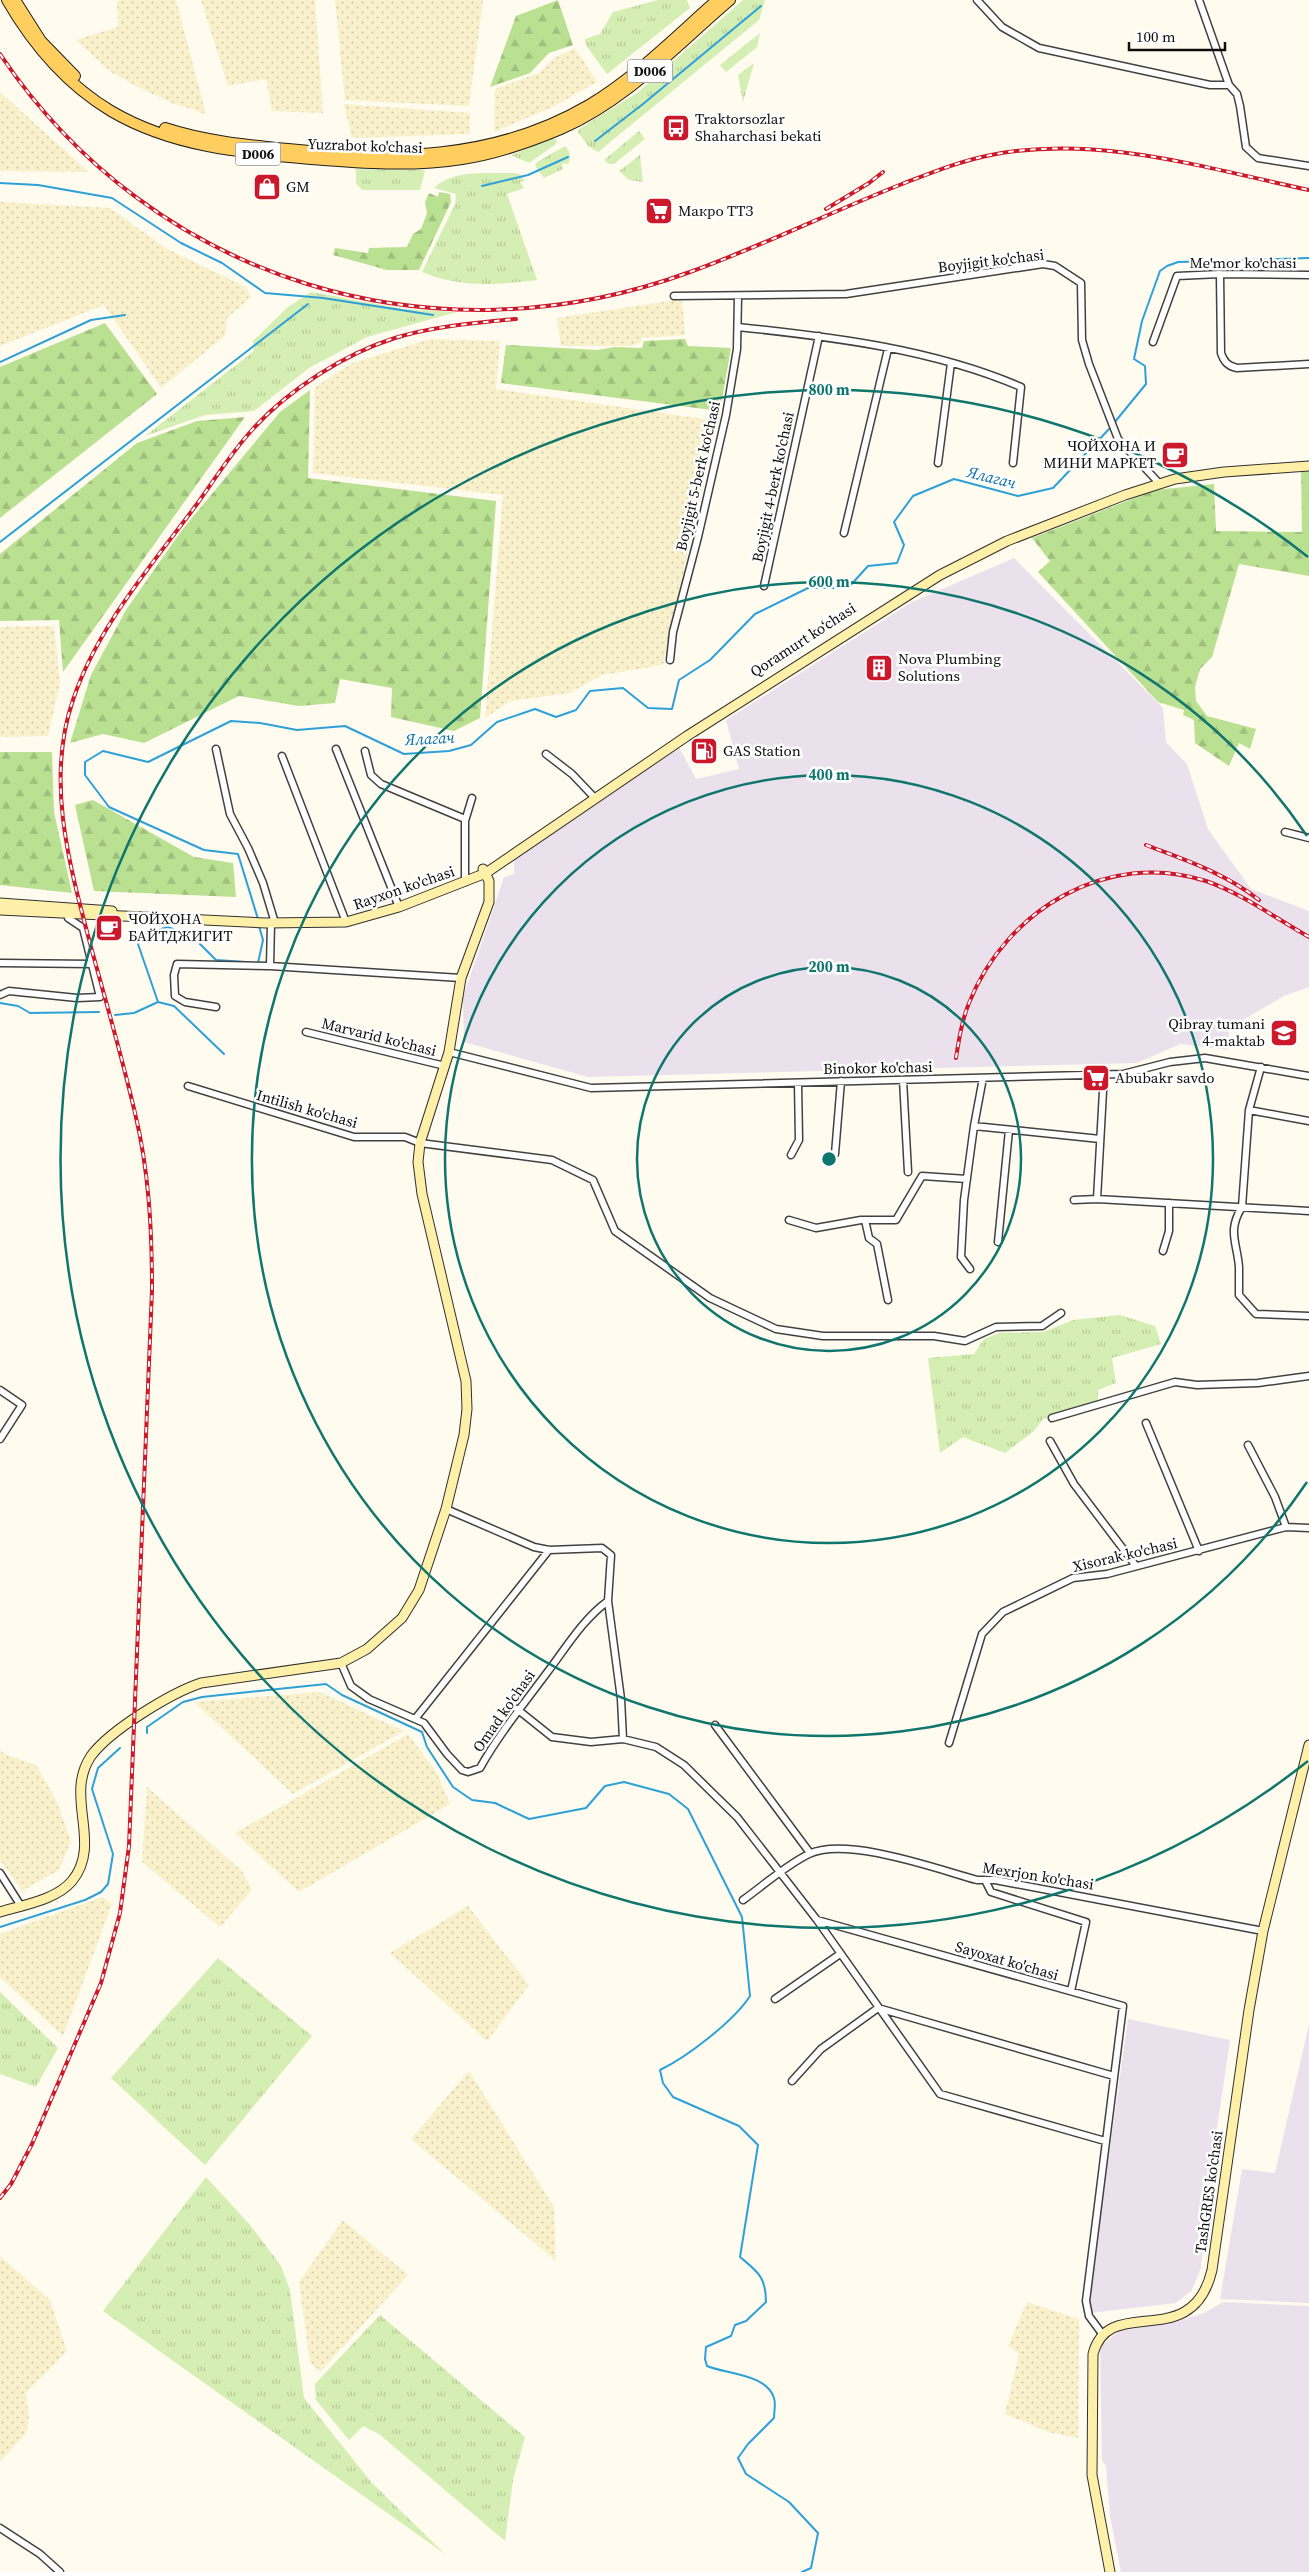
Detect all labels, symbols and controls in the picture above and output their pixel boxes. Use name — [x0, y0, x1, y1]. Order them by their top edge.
scale bar — [1129, 20, 1225, 52]
text: 100 m — [1136, 26, 1176, 47]
road number: D006 — [628, 59, 672, 82]
place label: Traktorsozlar Shaharchasi bekati — [695, 108, 822, 146]
bus stop icon: Traktorsozlar Shaharchasi bekati — [661, 113, 691, 143]
street label: Yuzrabot ko'chasi — [307, 133, 423, 158]
road number: D006 — [236, 142, 280, 166]
shop icon: GM — [252, 172, 282, 202]
place label: GM — [286, 176, 310, 197]
supermarket icon: Макро ТТЗ — [644, 196, 674, 226]
place label: Макро ТТЗ — [678, 200, 753, 221]
street label: Boyjigit ko'chasi — [937, 244, 1045, 277]
street label: Me'mor ko'chasi — [1189, 252, 1297, 273]
text: 800 m — [808, 379, 850, 400]
street label: Boyjigit 5-berk ko'chasi — [670, 399, 725, 553]
street label: Boyjigit 4-berk ko'chasi — [746, 410, 799, 564]
place label: ЧОЙХОНА И МИНИ МАРКЕТ — [1043, 435, 1156, 473]
cafe icon: ЧОЙХОНА И МИНИ МАРКЕТ — [1160, 440, 1190, 470]
water label: Ялагач — [964, 460, 1019, 494]
text: 600 m — [808, 571, 850, 592]
street label: Qoramurt koʻchasi — [746, 597, 860, 682]
place label: Nova Plumbing Solutions — [898, 648, 1001, 686]
building icon: Nova Plumbing Solutions — [864, 653, 894, 683]
water label: Ялагач — [404, 726, 456, 750]
fuel station icon: GAS Station — [689, 736, 719, 766]
place label: GAS Station — [723, 740, 801, 761]
text: 400 m — [808, 764, 850, 785]
street label: Rayxon ko'chasi — [350, 860, 457, 915]
place label: ЧОЙХОНА БАЙТДЖИГИТ — [128, 908, 233, 946]
cafe icon: ЧОЙХОНА БАЙТДЖИГИТ — [94, 913, 124, 943]
text: 200 m — [808, 956, 850, 977]
street label: Marvarid ko'chasi — [320, 1012, 439, 1061]
place label: Qibray tumani 4-maktab — [1168, 1013, 1265, 1051]
school or university icon: Qibray tumani 4-maktab — [1269, 1018, 1299, 1048]
street label: Binokor ko'chasi — [823, 1056, 933, 1079]
supermarket icon: Abubakr savdo — [1081, 1063, 1111, 1093]
place label: Abubakr savdo — [1115, 1067, 1214, 1088]
street label: Intilish ko'chasi — [254, 1084, 360, 1133]
centre of rings — [820, 1150, 838, 1168]
street label: Xisorak ko'chasi — [1070, 1532, 1179, 1577]
street label: Omad ko'chasi — [467, 1665, 540, 1756]
street label: Mexrjon ko'chasi — [981, 1856, 1095, 1895]
street label: Sayoxat ko'chasi — [953, 1936, 1061, 1985]
street label: TashGRES ko'chasi — [1189, 2129, 1228, 2255]

